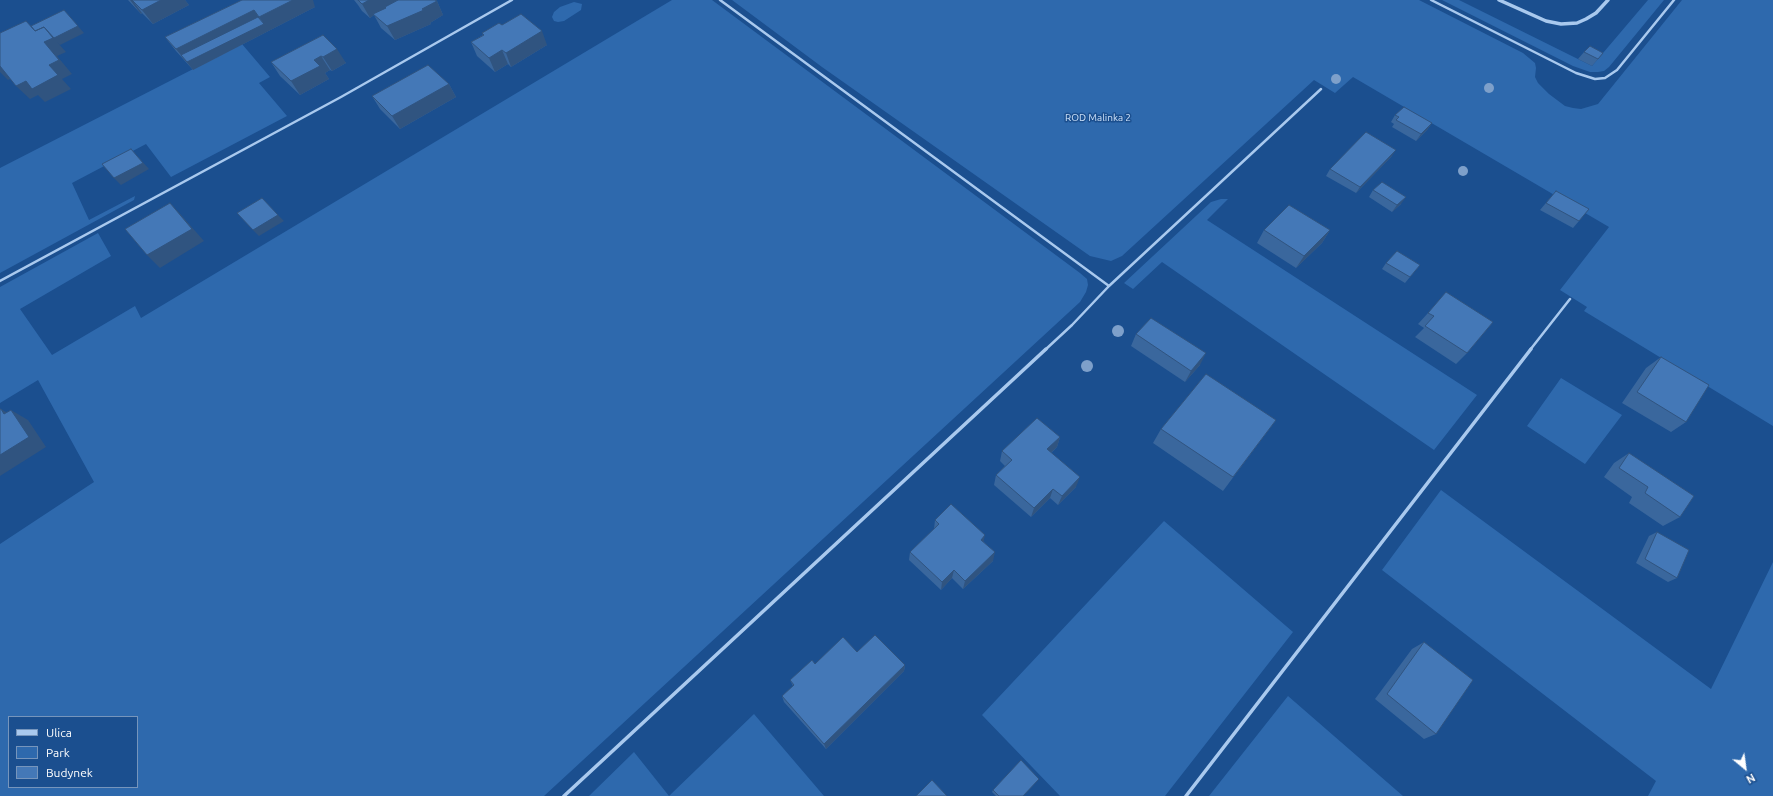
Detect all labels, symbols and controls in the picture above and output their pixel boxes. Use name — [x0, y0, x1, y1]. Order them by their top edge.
park label: ROD Malinka 2 — [1065, 112, 1131, 124]
legend — [8, 716, 138, 788]
text: Ulica — [46, 726, 72, 739]
text: Park — [46, 746, 70, 759]
north arrow — [1725, 748, 1765, 788]
text: Budynek — [46, 766, 93, 779]
text: N — [1744, 771, 1757, 786]

